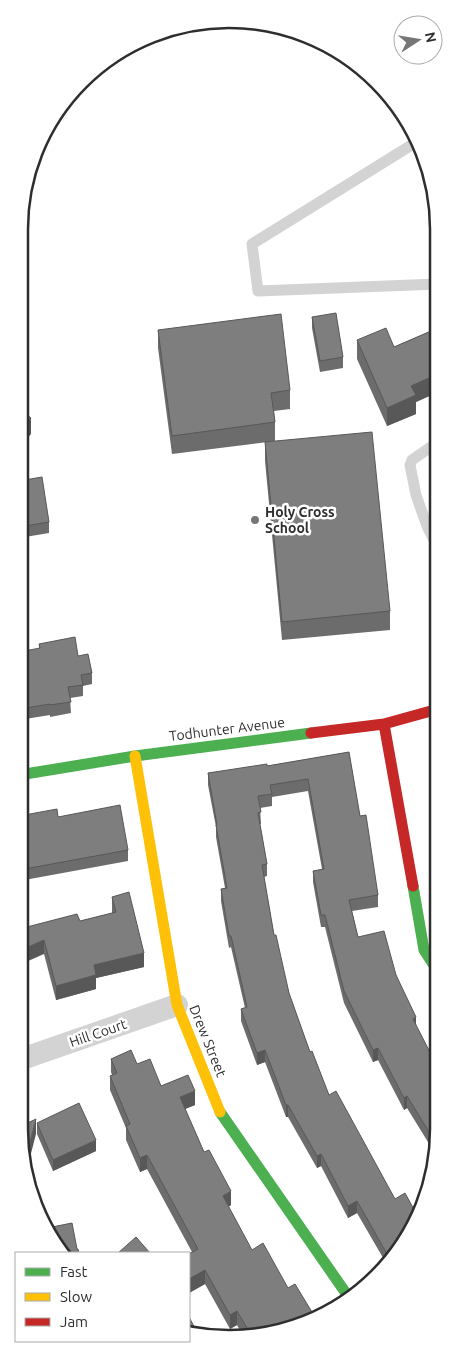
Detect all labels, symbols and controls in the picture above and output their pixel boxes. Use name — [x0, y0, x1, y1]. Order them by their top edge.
north arrow — [393, 15, 443, 65]
text: N — [422, 31, 440, 44]
place label: Holy Cross School — [265, 504, 335, 536]
marker: Holy Cross School — [249, 514, 261, 526]
street label: Todhunter Avenue — [168, 714, 286, 744]
street label: Drew Street — [186, 1003, 230, 1080]
street label: Hill Court — [67, 1016, 129, 1050]
legend — [15, 1252, 190, 1342]
text: Fast — [60, 1263, 88, 1280]
text: Slow — [60, 1288, 93, 1305]
text: Jam — [60, 1313, 88, 1330]

